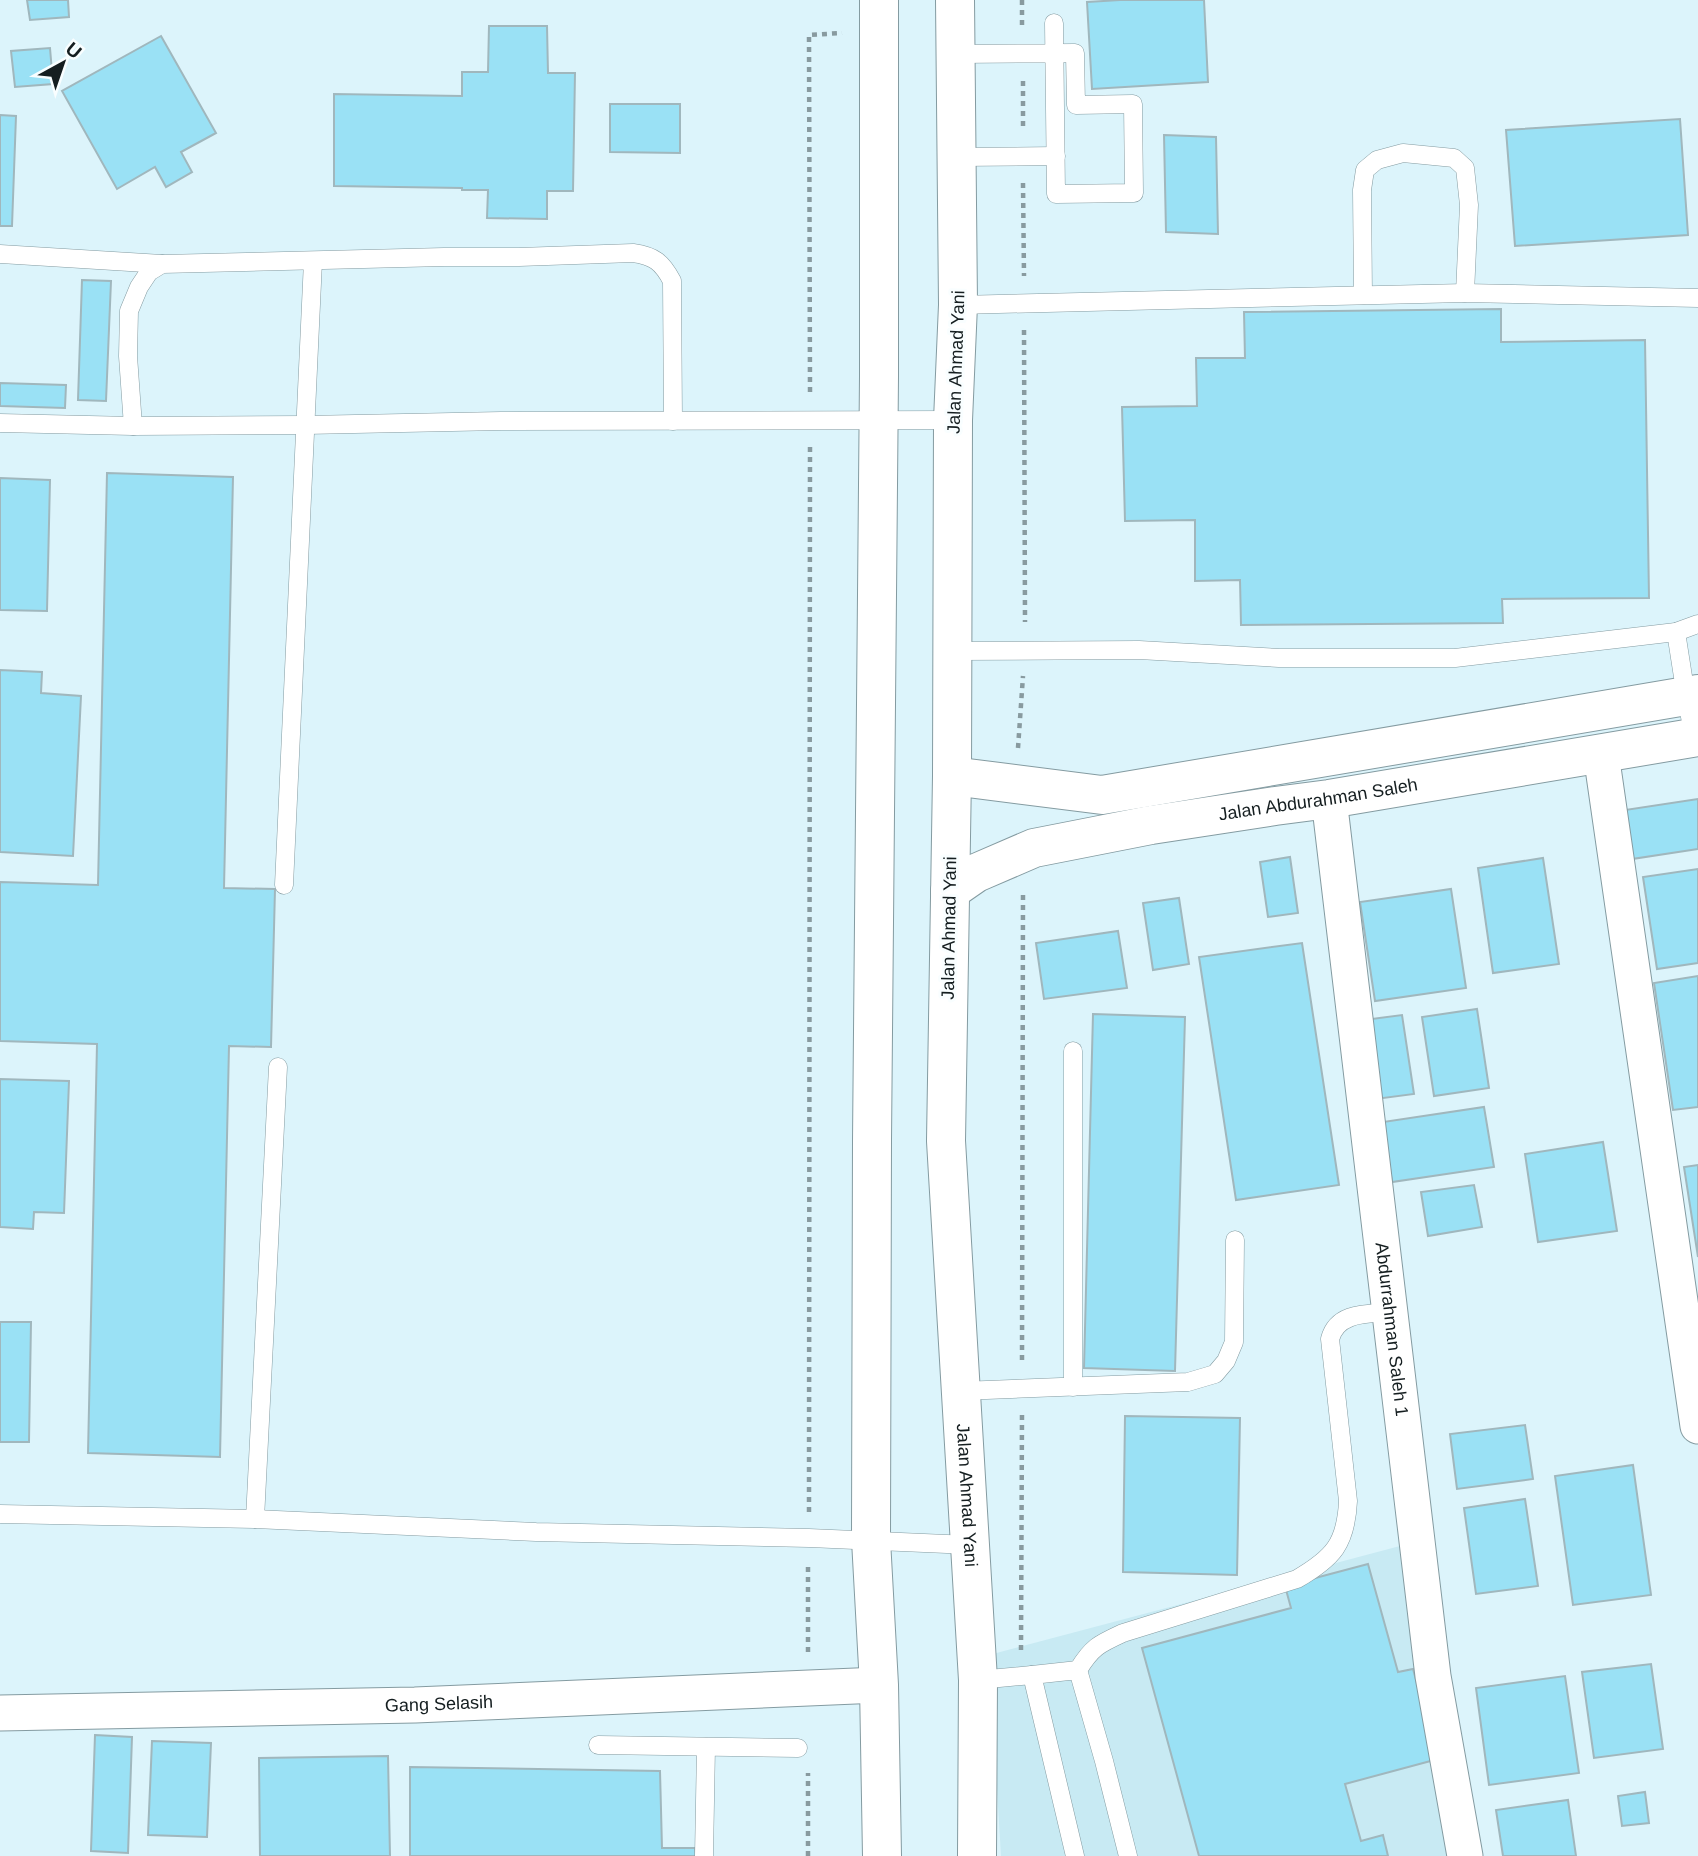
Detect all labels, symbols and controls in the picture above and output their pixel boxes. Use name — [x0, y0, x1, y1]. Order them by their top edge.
north arrow — [28, 28, 98, 98]
text: U — [62, 38, 86, 63]
street label: Jalan Ahmad Yani — [944, 290, 968, 434]
street label: Jalan Abdurahman Saleh — [1217, 774, 1419, 825]
street label: Jalan Ahmad Yani — [938, 856, 960, 1000]
street label: Abdurrahman Saleh 1 — [1372, 1241, 1412, 1417]
street label: Jalan Ahmad Yani — [953, 1423, 981, 1567]
street label: Gang Selasih — [385, 1692, 493, 1716]

